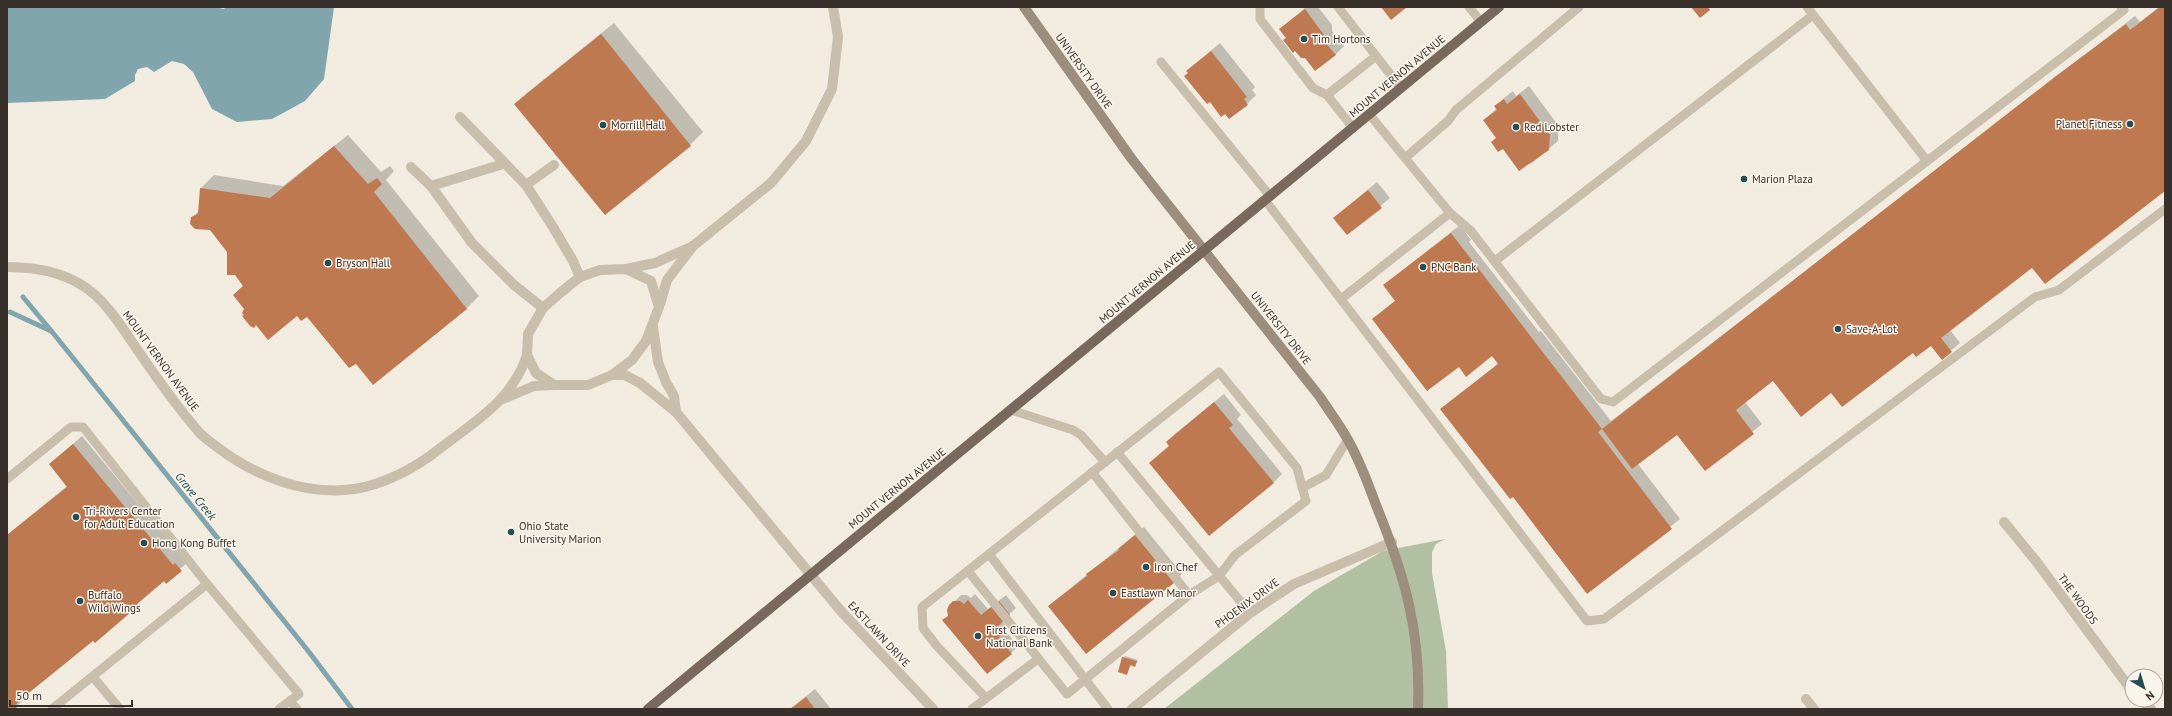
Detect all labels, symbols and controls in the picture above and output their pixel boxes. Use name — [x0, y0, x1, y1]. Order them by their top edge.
street label: UNIVERSITY DRIVE — [1053, 30, 1115, 112]
place label: Tim Hortons — [1312, 32, 1371, 46]
street label: MOUNT VERNON AVENUE — [1346, 32, 1448, 120]
marker: Tim Hortons — [1299, 34, 1309, 44]
place label: Planet Fitness — [2056, 117, 2122, 131]
place label: Morrill Hall — [611, 118, 665, 132]
marker: Planet Fitness — [2125, 119, 2135, 129]
marker: Morrill Hall — [598, 120, 608, 130]
place label: Red Lobster — [1524, 120, 1579, 134]
marker: Red Lobster — [1511, 122, 1521, 132]
place label: Marion Plaza — [1752, 172, 1813, 186]
marker: Marion Plaza — [1739, 174, 1749, 184]
street label: MOUNT VERNON AVENUE — [1096, 238, 1198, 326]
place label: Bryson Hall — [336, 256, 391, 270]
marker: Bryson Hall — [323, 258, 333, 268]
place label: PNC Bank — [1431, 260, 1477, 274]
marker: PNC Bank — [1418, 262, 1428, 272]
street label: UNIVERSITY DRIVE — [1248, 288, 1314, 368]
street label: MOUNT VERNON AVENUE — [120, 308, 202, 414]
place label: Save-A-Lot — [1846, 322, 1897, 336]
marker: Save-A-Lot — [1833, 324, 1843, 334]
street label: MOUNT VERNON AVENUE — [845, 444, 949, 532]
water label: Grave Creek — [172, 469, 220, 523]
place label: Tri-Rivers Center for Adult Education — [84, 504, 175, 531]
marker: Tri-Rivers Center for Adult Education — [71, 512, 81, 522]
place label: Ohio State University Marion — [519, 519, 601, 546]
marker: Ohio State University Marion — [506, 527, 516, 537]
place label: Hong Kong Buffet — [152, 536, 236, 550]
marker: Hong Kong Buffet — [139, 538, 149, 548]
place label: Iron Chef — [1154, 560, 1198, 574]
marker: Iron Chef — [1141, 562, 1151, 572]
street label: THE WOODS — [2055, 571, 2101, 627]
street label: PHOENIX DRIVE — [1212, 575, 1282, 631]
place label: Eastlawn Manor — [1121, 586, 1196, 600]
place label: Buffalo Wild Wings — [88, 588, 141, 615]
marker: Eastlawn Manor — [1108, 588, 1118, 598]
marker: Buffalo Wild Wings — [75, 596, 85, 606]
street label: EASTLAWN DRIVE — [845, 598, 913, 670]
place label: First Citizens National Bank — [986, 623, 1053, 650]
marker: First Citizens National Bank — [973, 631, 983, 641]
north arrow — [2124, 668, 2164, 708]
scale bar — [10, 682, 132, 708]
text: 50 m — [16, 688, 42, 703]
text: N — [2143, 688, 2157, 704]

